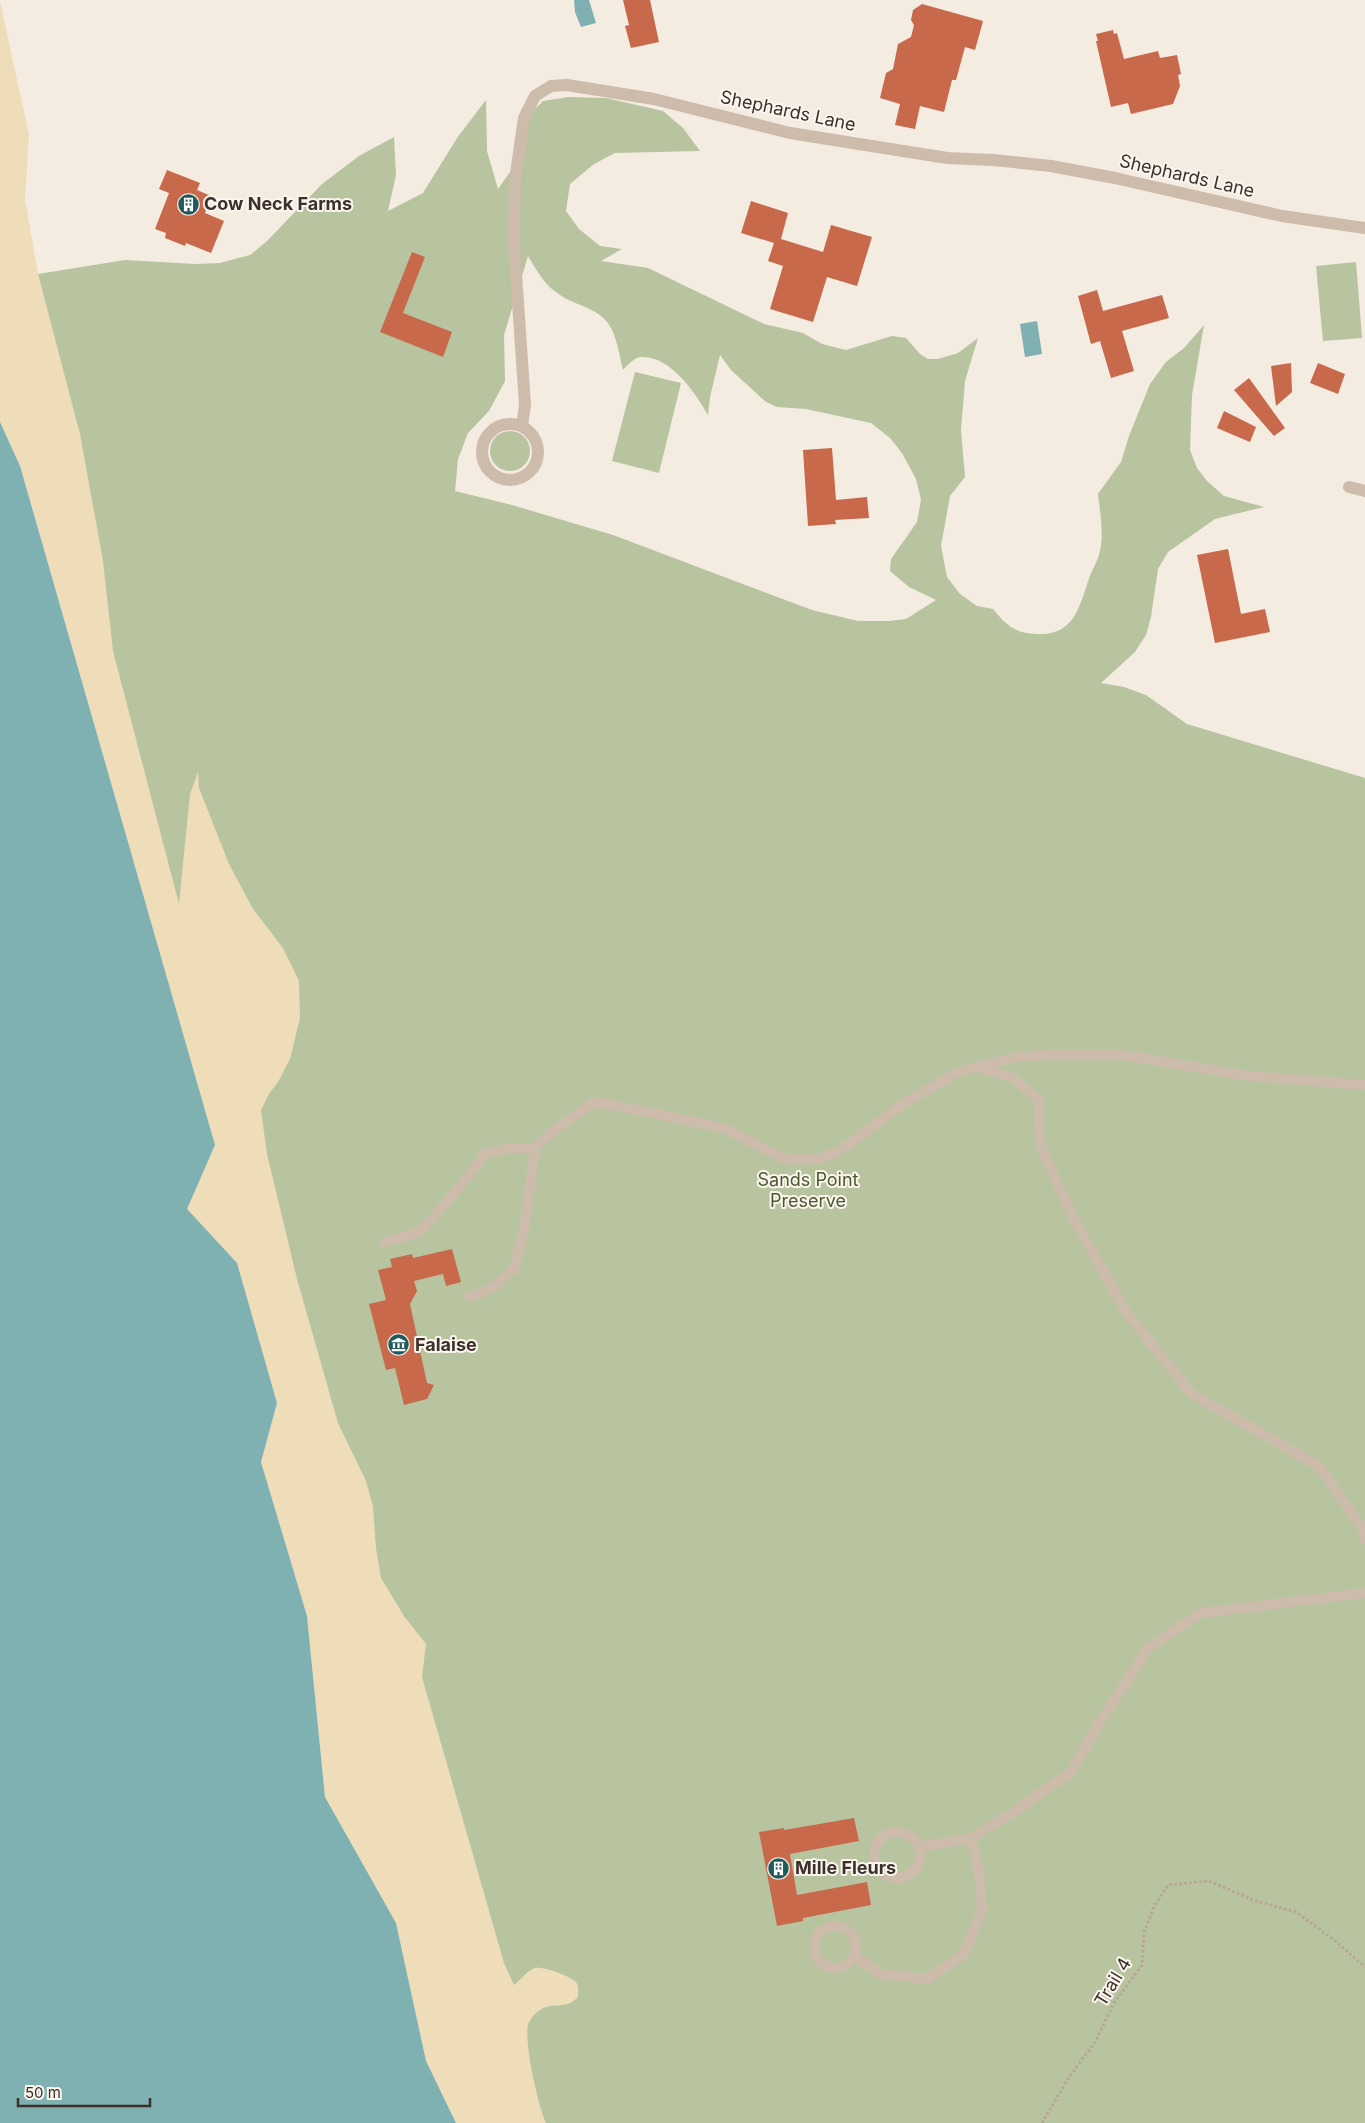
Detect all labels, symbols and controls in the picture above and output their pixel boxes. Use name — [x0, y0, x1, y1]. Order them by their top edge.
street label: Shephards Lane — [718, 86, 858, 135]
street label: Shephards Lane — [1118, 150, 1257, 201]
building icon: Cow Neck Farms — [176, 192, 200, 216]
place label: Cow Neck Farms — [204, 193, 352, 214]
park label: Sands Point Preserve — [758, 1169, 859, 1211]
museum icon: Falaise — [387, 1333, 411, 1357]
place label: Falaise — [415, 1334, 477, 1355]
building icon: Mille Fleurs — [767, 1856, 791, 1880]
place label: Mille Fleurs — [795, 1857, 896, 1878]
street label: Trail 4 — [1090, 1954, 1135, 2010]
scale bar — [18, 2076, 150, 2108]
text: 50 m — [25, 2083, 61, 2102]

